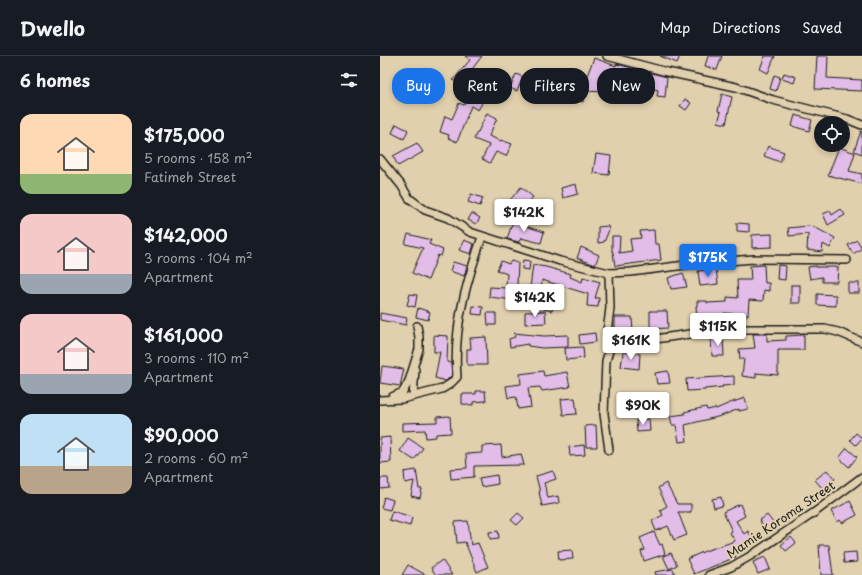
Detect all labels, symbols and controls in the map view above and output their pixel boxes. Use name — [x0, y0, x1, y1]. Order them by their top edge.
text: Dwello — [20, 14, 85, 42]
text: Map — [660, 17, 690, 38]
text: Directions — [712, 17, 780, 38]
text: Saved — [802, 17, 842, 38]
text: 6 homes — [20, 67, 90, 93]
chip: Buy — [392, 68, 445, 104]
chip: Rent — [453, 68, 512, 104]
chip: Filters — [520, 68, 589, 104]
chip: New — [597, 68, 655, 104]
icon: filters — [338, 69, 360, 91]
map controls — [814, 116, 850, 152]
button: locate — [814, 116, 850, 152]
text: $175,000 — [144, 122, 225, 148]
icon: home — [52, 130, 100, 178]
text: 5 rooms · 158 m² — [144, 148, 252, 167]
text: Fatimeh Street — [144, 167, 236, 186]
pin: $142K — [496, 199, 552, 233]
text: $142K — [503, 202, 545, 221]
text: $142,000 — [144, 222, 228, 248]
icon: home — [52, 230, 100, 278]
pin: $175K — [680, 244, 736, 278]
text: $175K — [688, 247, 728, 266]
text: 3 rooms · 104 m² — [144, 248, 253, 267]
text: Apartment — [144, 267, 213, 286]
pin: $142K — [507, 284, 563, 318]
text: $142K — [514, 287, 556, 306]
pin: $115K — [690, 313, 746, 347]
text: $115K — [699, 316, 737, 335]
text: $161,000 — [144, 322, 223, 348]
pin: $161K — [603, 327, 659, 361]
icon: home — [52, 330, 100, 378]
text: $161K — [612, 330, 650, 349]
text: 3 rooms · 110 m² — [144, 348, 249, 367]
text: Apartment — [144, 367, 213, 386]
pin: $90K — [619, 392, 667, 426]
text: $90K — [625, 395, 661, 414]
text: $90,000 — [144, 422, 219, 448]
icon: home — [52, 430, 100, 478]
text: 2 rooms · 60 m² — [144, 448, 249, 467]
text: Apartment — [144, 467, 213, 486]
street label: Mamie Koroma Street — [723, 476, 838, 562]

